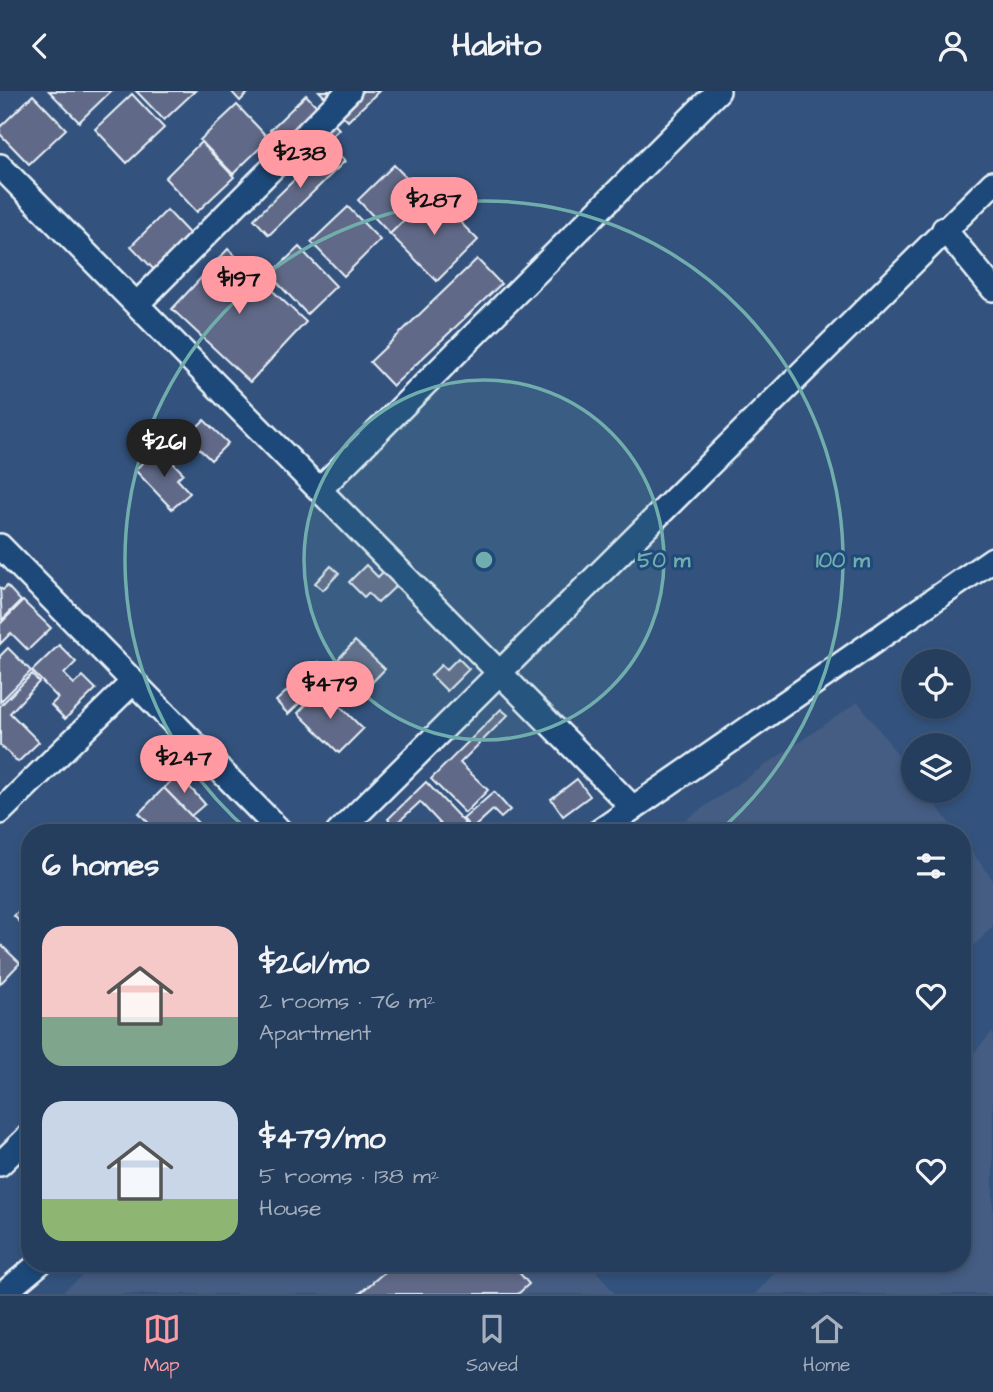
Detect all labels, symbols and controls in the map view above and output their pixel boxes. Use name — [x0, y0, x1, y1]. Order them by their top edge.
text: Habito — [452, 23, 541, 68]
icon: back — [21, 27, 59, 65]
icon: person — [934, 27, 972, 65]
pin: $238 — [259, 131, 341, 190]
text: $238 — [274, 137, 326, 169]
pin: $287 — [393, 177, 475, 237]
text: $287 — [406, 184, 462, 216]
pin: $197 — [198, 257, 280, 316]
text: $197 — [218, 263, 261, 295]
pin: $261 — [123, 419, 205, 479]
text: $261 — [142, 426, 186, 458]
text: 50 m — [638, 546, 691, 575]
text: 100 m — [816, 546, 871, 575]
centre of rings — [472, 548, 496, 572]
map controls — [901, 649, 971, 803]
button: locate — [901, 649, 971, 719]
pin: $479 — [289, 661, 371, 721]
text: $479 — [302, 668, 358, 700]
button: layers — [901, 733, 971, 803]
pin: $247 — [143, 735, 225, 795]
text: $247 — [156, 742, 212, 774]
text: 6 homes — [42, 845, 159, 887]
icon: filters — [912, 847, 950, 885]
text: $261/mo — [259, 943, 369, 985]
icon: home — [98, 954, 182, 1038]
icon: heart — [912, 977, 950, 1015]
text: 2 rooms · 76 m² — [259, 985, 435, 1017]
text: Apartment — [259, 1017, 371, 1049]
text: $479/mo — [259, 1118, 386, 1160]
icon: home — [98, 1129, 182, 1213]
icon: heart — [912, 1152, 950, 1190]
text: 5 rooms · 138 m² — [259, 1160, 439, 1192]
text: House — [259, 1192, 322, 1224]
tab: Map — [143, 1310, 181, 1379]
tab: Saved — [466, 1310, 518, 1379]
tab: Home — [803, 1310, 850, 1379]

